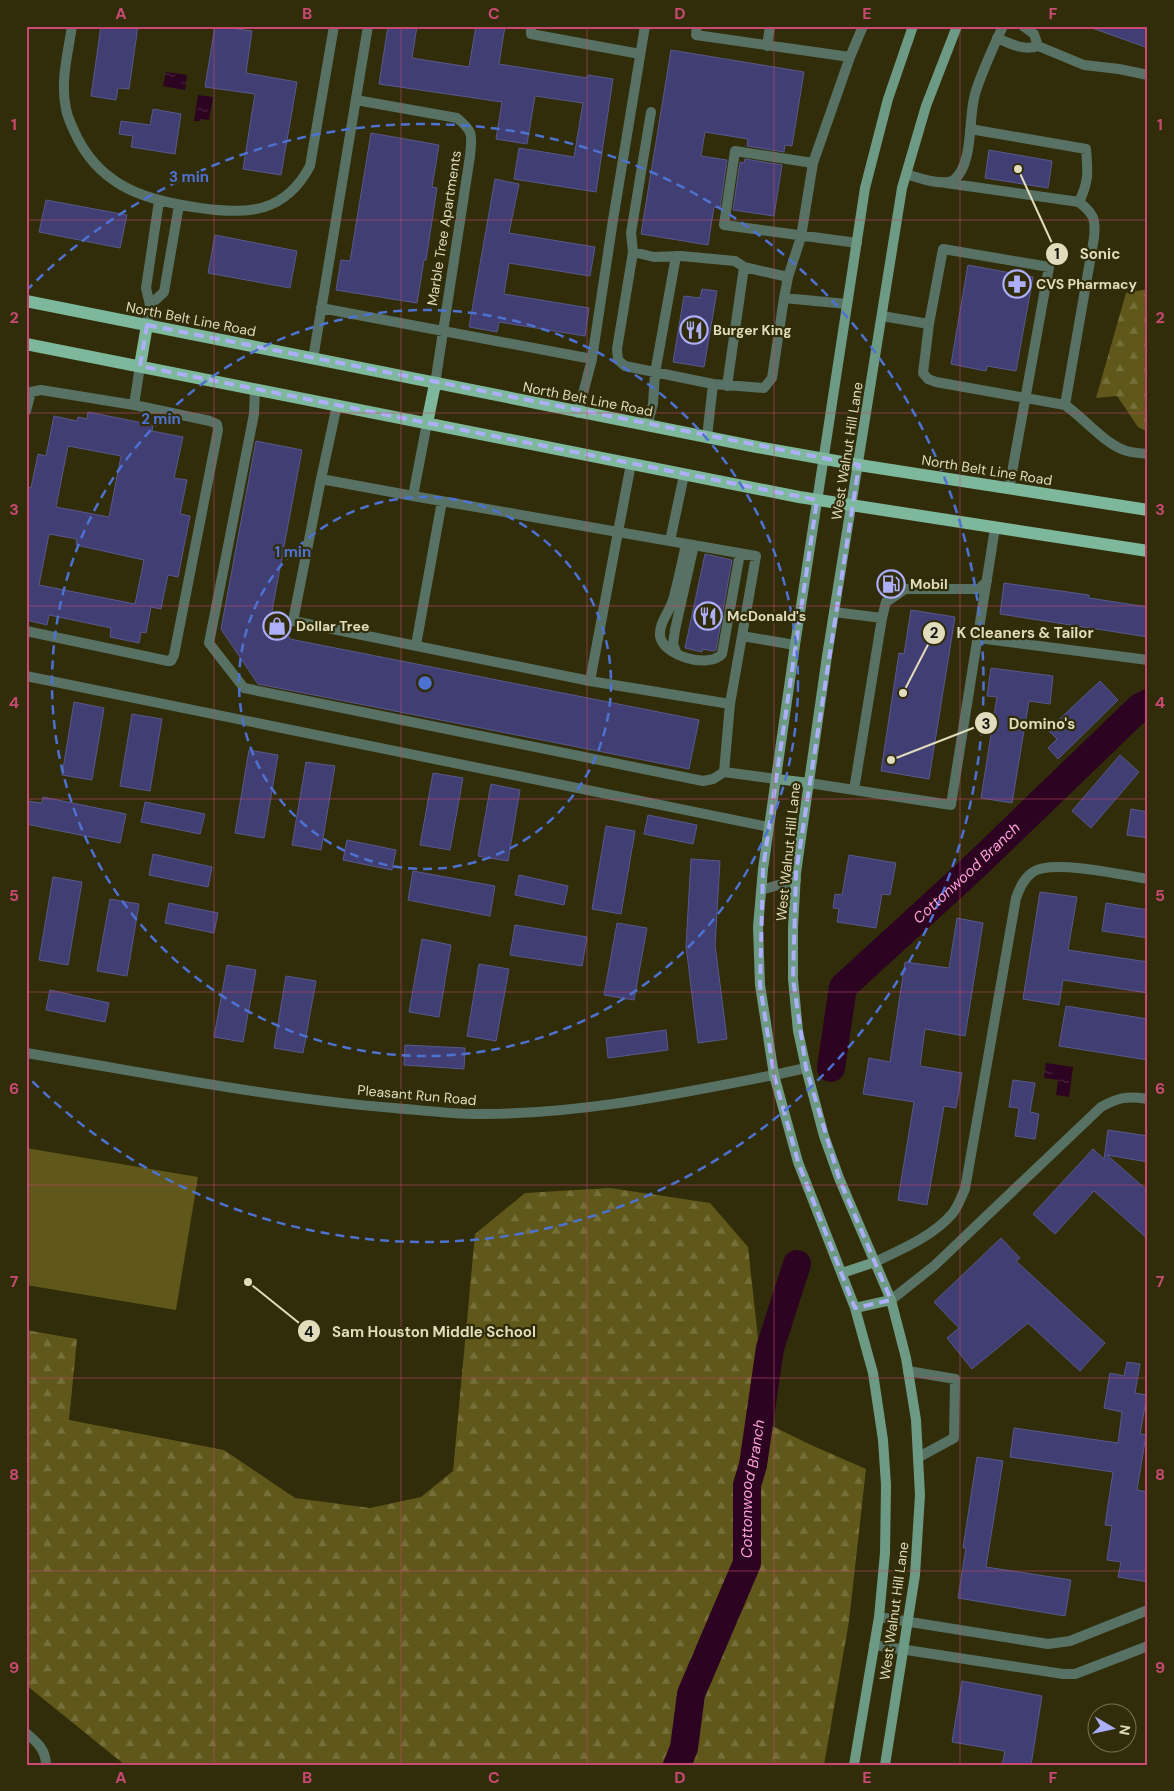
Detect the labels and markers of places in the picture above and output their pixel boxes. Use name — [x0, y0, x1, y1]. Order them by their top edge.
callout: Sonic — [1045, 239, 1131, 269]
pharmacy icon: CVS Pharmacy — [1002, 269, 1032, 299]
place label: CVS Pharmacy — [1036, 275, 1138, 293]
restaurant icon: Burger King — [679, 315, 709, 345]
place label: Burger King — [713, 321, 792, 339]
fuel station icon: Mobil — [876, 569, 906, 599]
place label: Mobil — [910, 575, 948, 593]
restaurant icon: McDonald's — [693, 601, 723, 631]
place label: McDonald's — [727, 607, 806, 625]
shop icon: Dollar Tree — [262, 611, 292, 641]
place label: Dollar Tree — [296, 617, 369, 635]
callout: K Cleaners & Tailor — [922, 618, 1104, 648]
centre of rings — [416, 674, 434, 692]
callout: Domino's — [974, 708, 1085, 738]
callout: Sam Houston Middle School — [297, 1316, 546, 1346]

